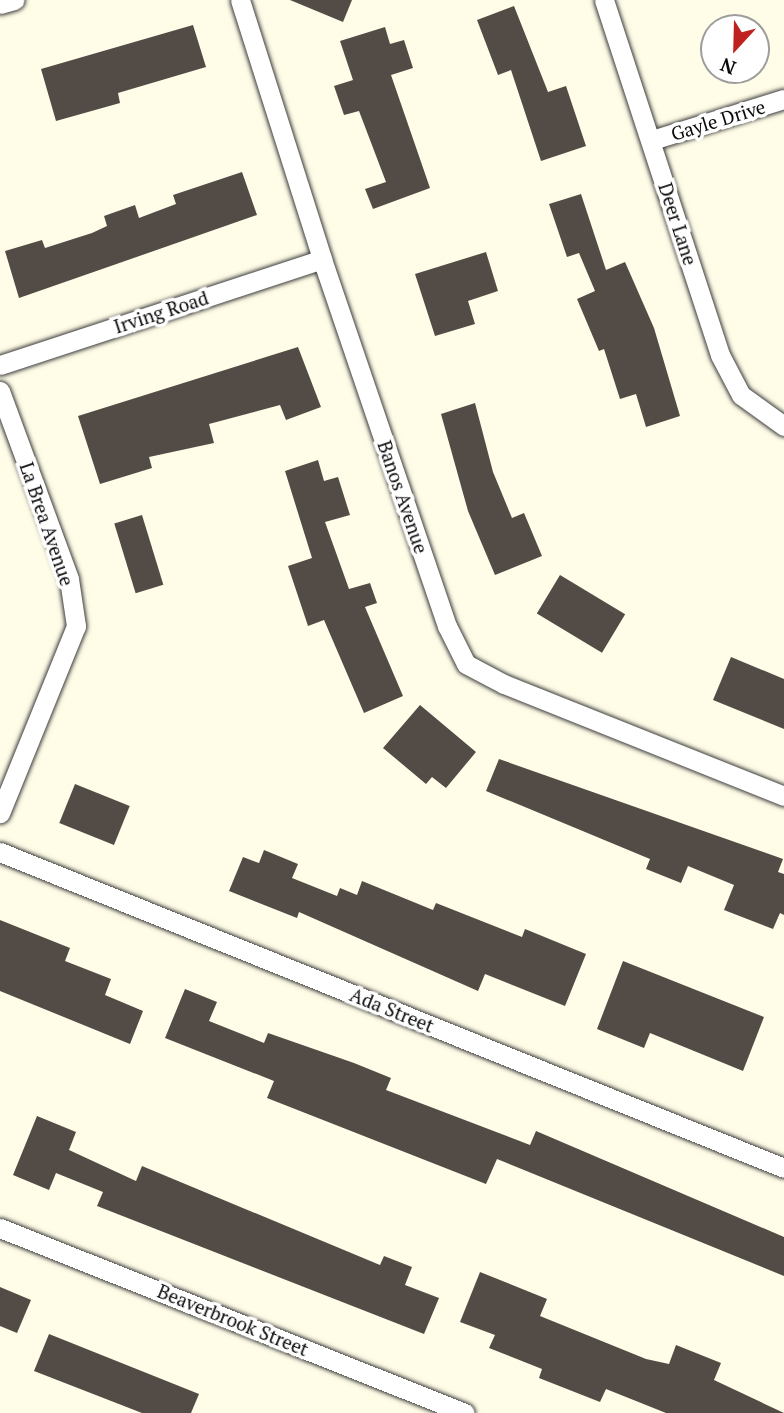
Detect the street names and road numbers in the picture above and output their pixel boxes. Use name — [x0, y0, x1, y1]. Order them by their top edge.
street label: Gayle Drive — [668, 95, 768, 145]
street label: Deer Lane — [654, 180, 702, 268]
street label: Irving Road — [111, 286, 211, 338]
street label: Banos Avenue — [373, 437, 433, 557]
street label: La Brea Avenue — [15, 459, 79, 589]
street label: Ada Street — [347, 983, 437, 1037]
street label: Beaverbrook Street — [154, 1279, 312, 1361]

